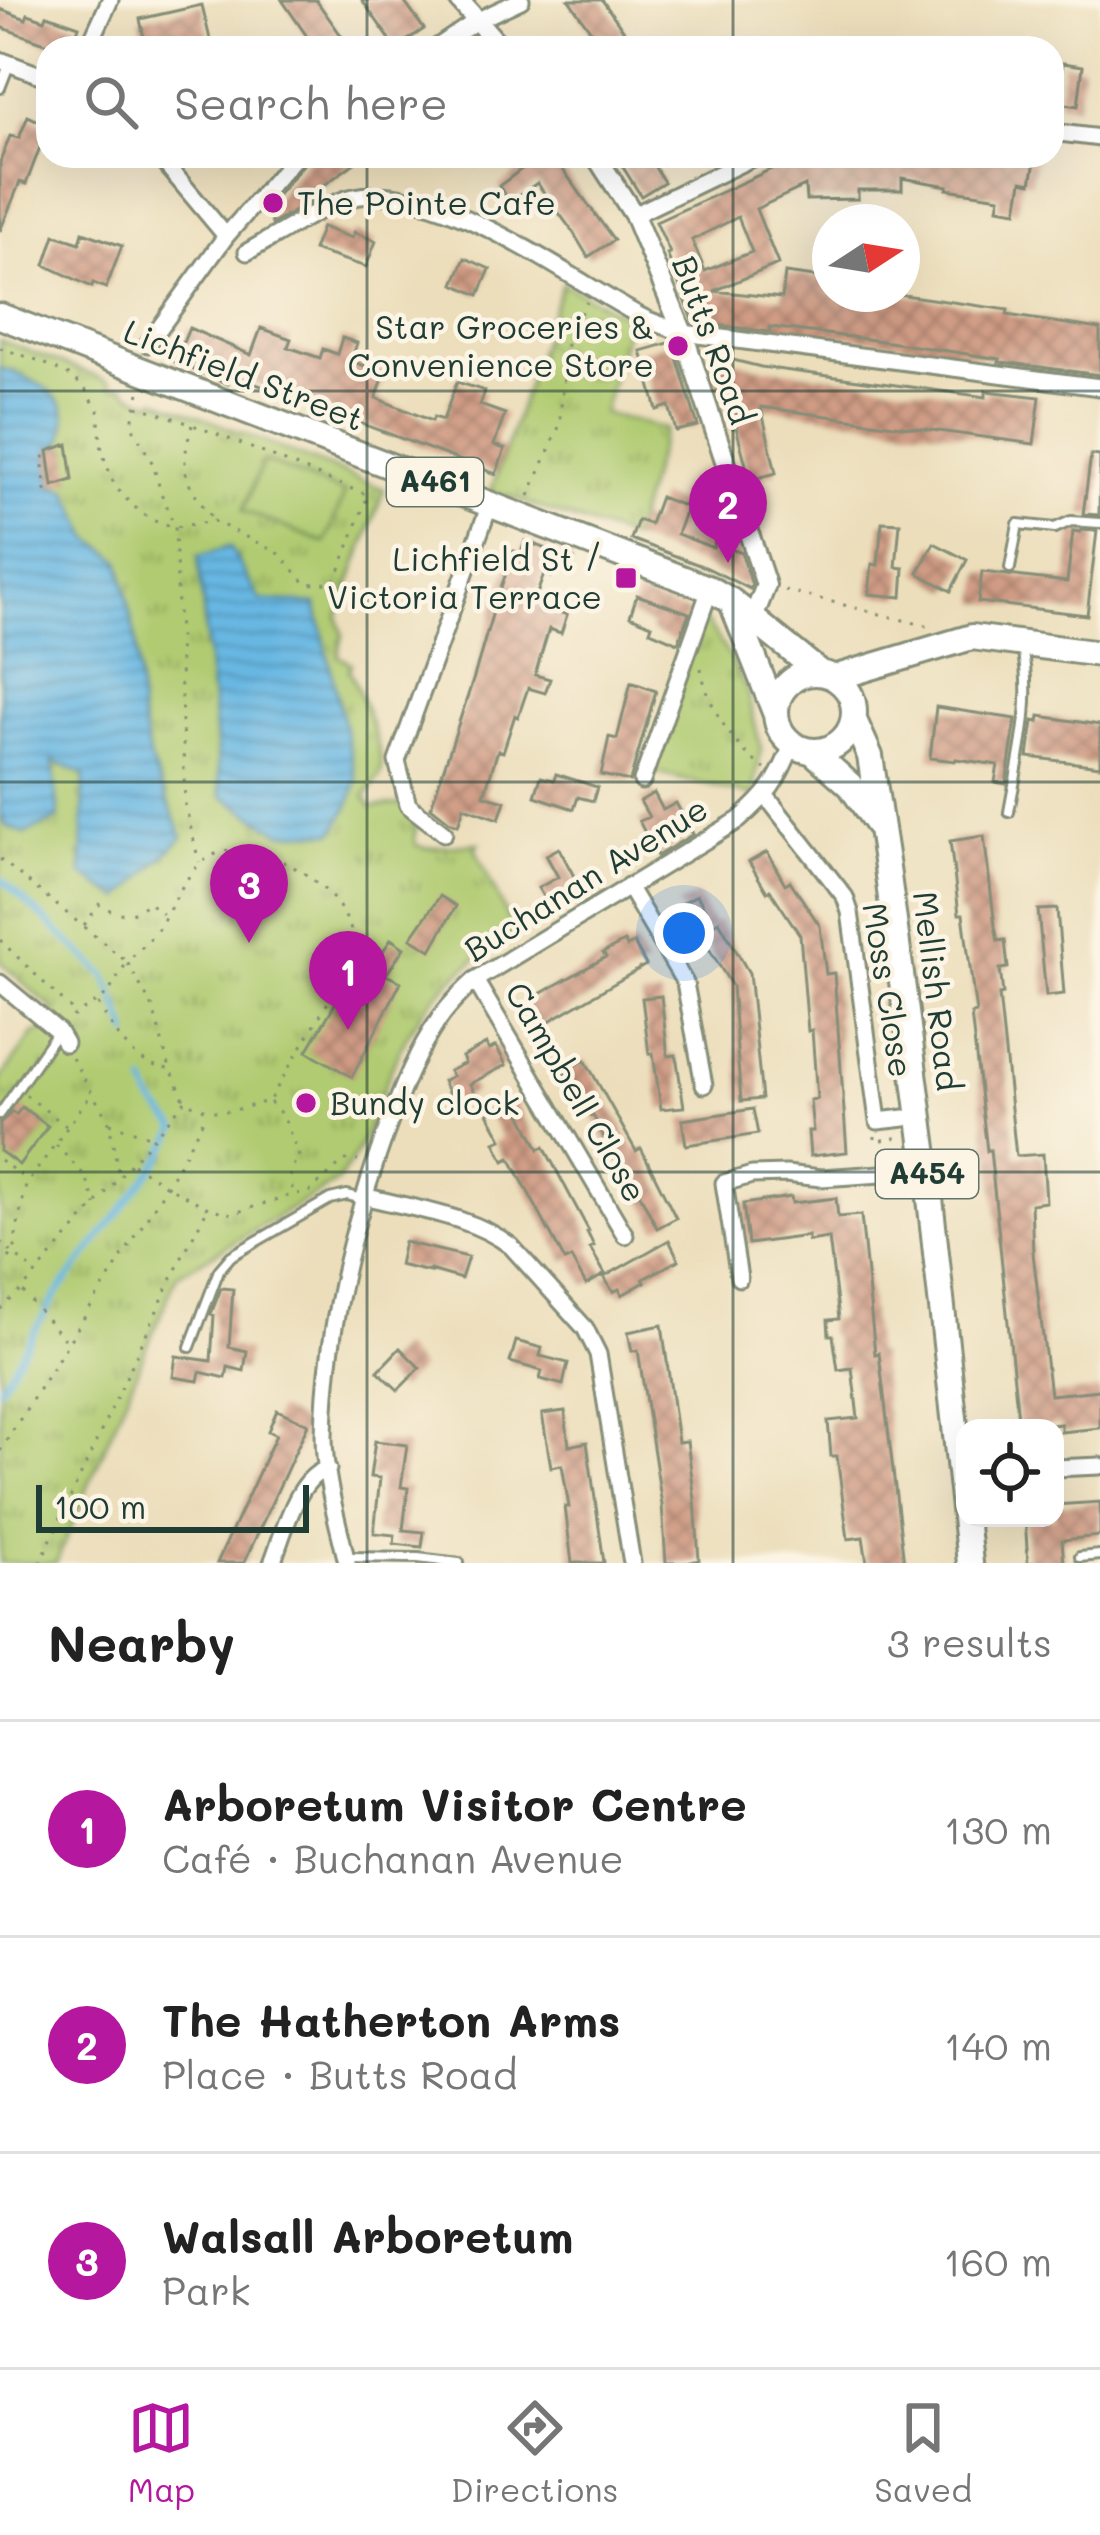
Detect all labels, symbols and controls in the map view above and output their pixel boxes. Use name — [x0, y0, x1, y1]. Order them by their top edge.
search box — [36, 36, 1064, 168]
icon: search — [78, 69, 144, 135]
text: Search here — [174, 73, 448, 131]
place label: The Pointe Cafe — [297, 180, 556, 223]
marker: The Pointe Cafe — [260, 190, 286, 216]
north arrow — [812, 204, 920, 312]
street label: Butts Road — [664, 249, 765, 430]
place label: Star Groceries & Convenience Store — [348, 304, 654, 385]
street label: Lichfield Street — [118, 308, 371, 439]
marker: Star Groceries & Convenience Store — [665, 333, 691, 359]
road number: A461 — [387, 458, 483, 506]
pin: 2 — [689, 464, 767, 563]
place label: Lichfield St / Victoria Terrace — [327, 536, 602, 617]
marker: Lichfield St / Victoria Terrace — [613, 565, 639, 591]
street label: Buchanan Avenue — [456, 786, 715, 970]
pin: 3 — [210, 844, 288, 943]
street label: Mellish Road — [905, 889, 972, 1093]
street label: Moss Close — [854, 899, 925, 1080]
your location — [654, 903, 714, 963]
pin: 1 — [309, 931, 387, 1030]
street label: Campbell Close — [497, 973, 658, 1209]
place label: Bundy clock — [330, 1080, 520, 1124]
marker: Bundy clock — [293, 1090, 319, 1116]
road number: A454 — [876, 1150, 978, 1198]
map controls — [956, 1419, 1064, 1527]
button: locate — [956, 1419, 1064, 1527]
scale bar — [36, 1479, 309, 1532]
text: 100 m — [54, 1484, 146, 1527]
text: Nearby — [48, 1608, 235, 1675]
text: 3 results — [887, 1616, 1052, 1667]
text: Arboretum Visitor Centre — [162, 1774, 747, 1832]
text: 1 — [78, 1803, 96, 1854]
text: 130 m — [944, 1803, 1052, 1854]
text: Café · Buchanan Avenue — [162, 1832, 624, 1883]
text: The Hatherton Arms — [162, 1990, 621, 2048]
text: 2 — [76, 2019, 98, 2070]
text: 140 m — [944, 2019, 1052, 2070]
text: Place · Butts Road — [162, 2048, 517, 2099]
text: Walsall Arboretum — [162, 2206, 573, 2264]
text: 3 — [75, 2235, 99, 2286]
text: 160 m — [943, 2235, 1052, 2286]
text: Park — [162, 2264, 250, 2315]
tab: Map — [128, 2395, 195, 2510]
tab: Directions — [451, 2395, 618, 2510]
tab: Saved — [874, 2395, 972, 2510]

